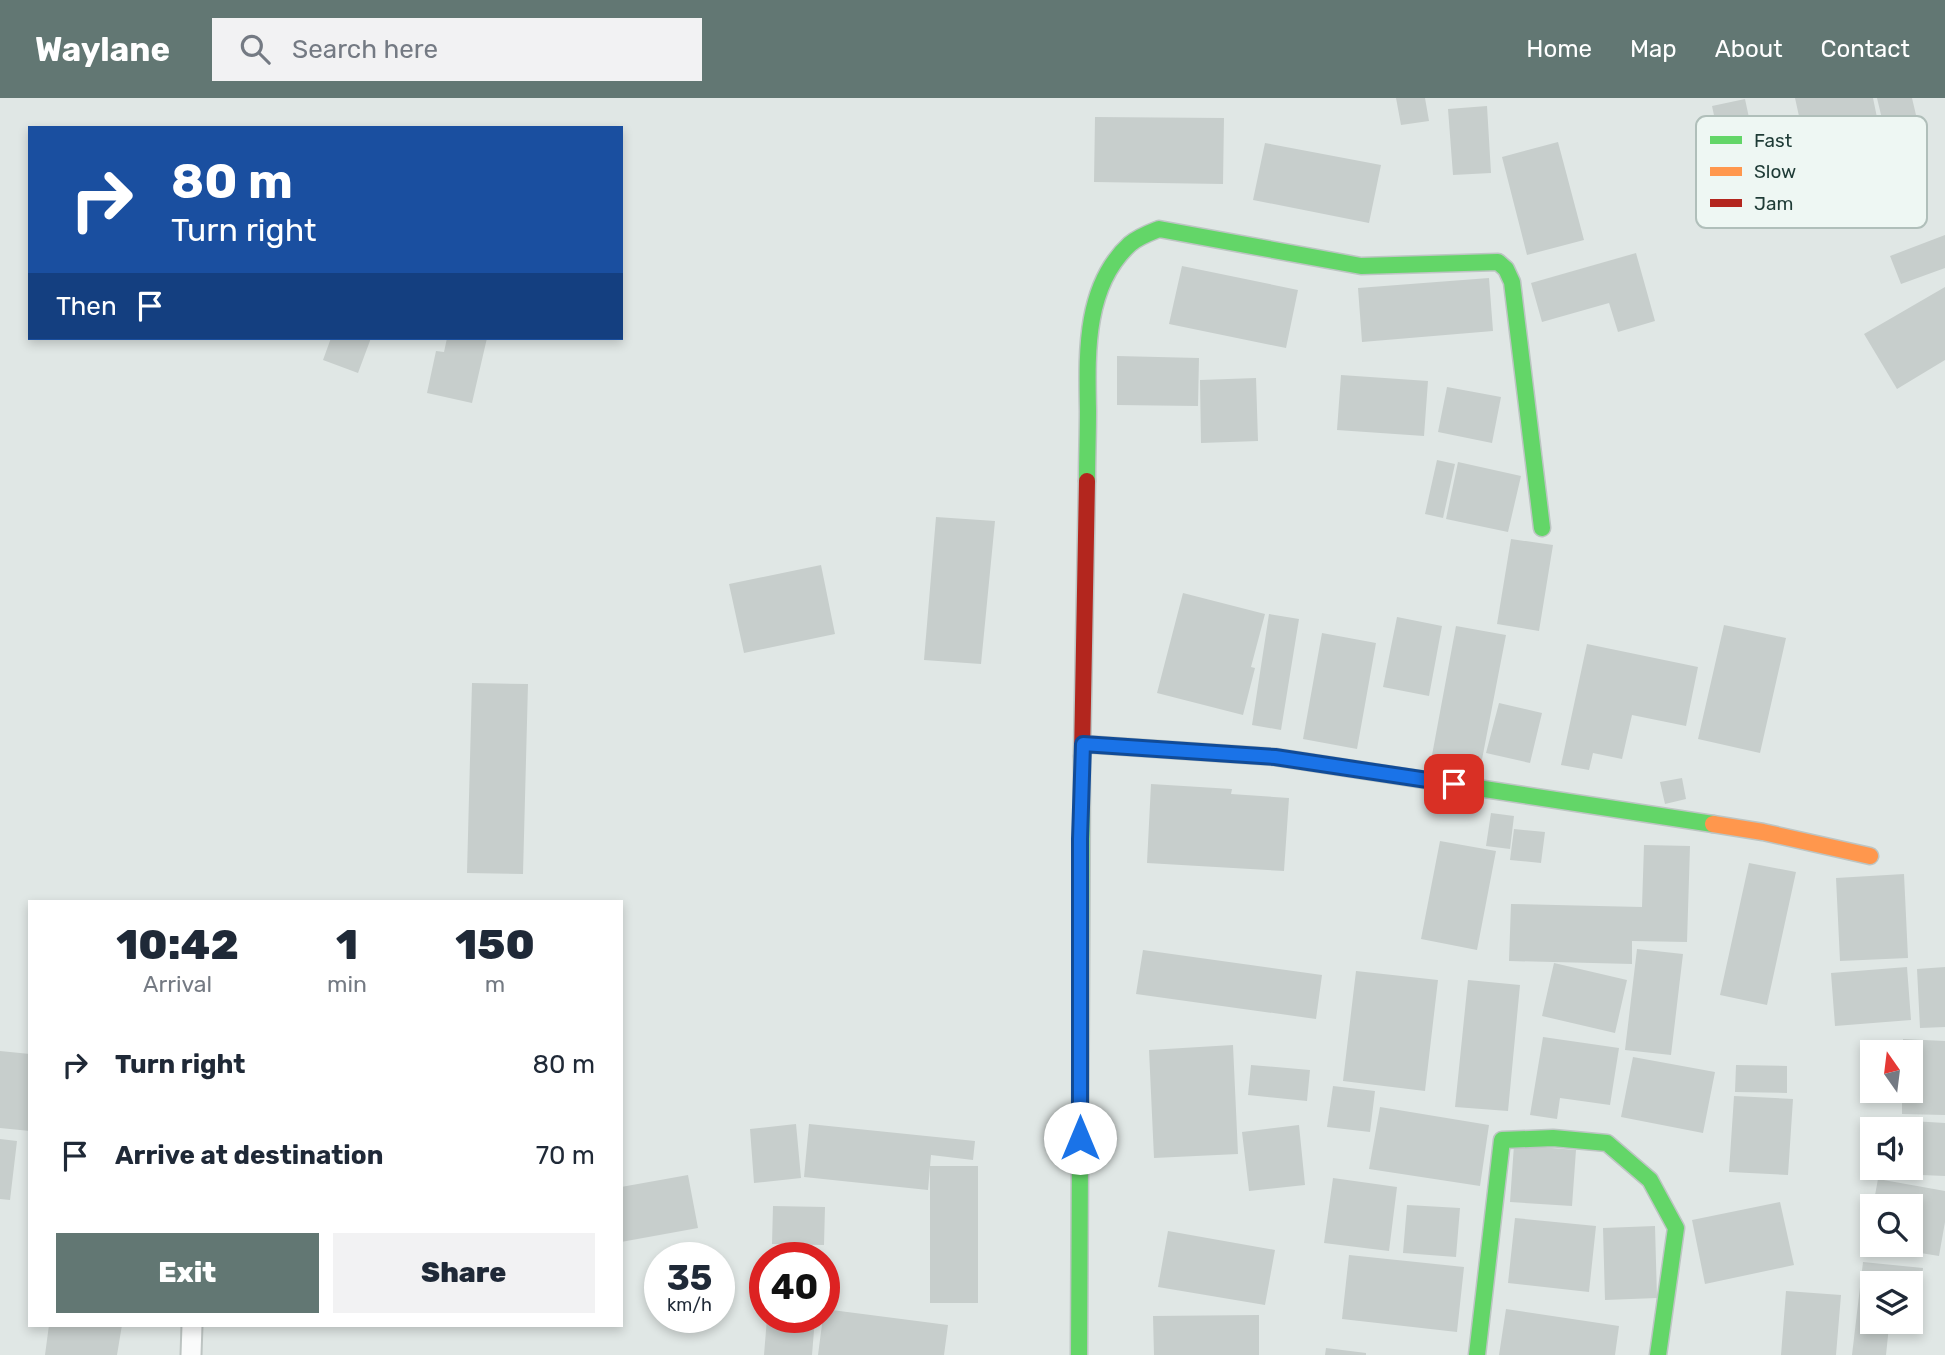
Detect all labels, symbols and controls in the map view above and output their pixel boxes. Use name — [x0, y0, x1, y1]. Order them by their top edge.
search box — [212, 18, 702, 81]
text: Waylane — [35, 30, 170, 69]
icon: search — [236, 30, 274, 68]
text: Search here — [292, 34, 438, 65]
text: Home — [1526, 35, 1592, 63]
text: Map — [1630, 35, 1677, 63]
text: About — [1715, 35, 1783, 63]
text: Contact — [1821, 35, 1910, 63]
legend — [1696, 116, 1927, 228]
text: Fast — [1754, 129, 1793, 152]
text: 80 m — [171, 152, 293, 210]
icon: right — [56, 154, 147, 245]
text: Slow — [1754, 160, 1796, 183]
text: Jam — [1754, 192, 1793, 215]
text: Turn right — [171, 211, 316, 249]
icon: arrive — [131, 287, 169, 325]
text: Then — [56, 291, 117, 322]
pin — [1424, 754, 1484, 814]
icon: arrive — [1435, 765, 1473, 803]
text: 10:42 — [116, 920, 239, 970]
text: 1 — [336, 920, 358, 970]
text: 150 — [455, 920, 535, 970]
text: Arrival — [143, 970, 212, 998]
text: min — [327, 970, 367, 998]
text: m — [485, 970, 505, 998]
north arrow — [1860, 1040, 1923, 1102]
map controls — [1860, 1040, 1923, 1334]
icon: right — [56, 1046, 94, 1084]
text: Turn right — [115, 1049, 245, 1080]
text: 80 m — [532, 1049, 595, 1080]
position arrow — [1043, 1101, 1117, 1175]
button: sound — [1860, 1117, 1923, 1180]
icon: arrive — [56, 1137, 94, 1175]
text: Arrive at destination — [115, 1140, 383, 1171]
text: 70 m — [536, 1140, 595, 1171]
button: search — [1860, 1194, 1923, 1257]
button: Exit — [56, 1233, 319, 1313]
button: Share — [333, 1233, 595, 1313]
speed limit sign: 40 — [749, 1242, 840, 1333]
text: 35 — [667, 1257, 712, 1299]
button: layers — [1860, 1271, 1923, 1334]
text: km/h — [667, 1294, 712, 1316]

